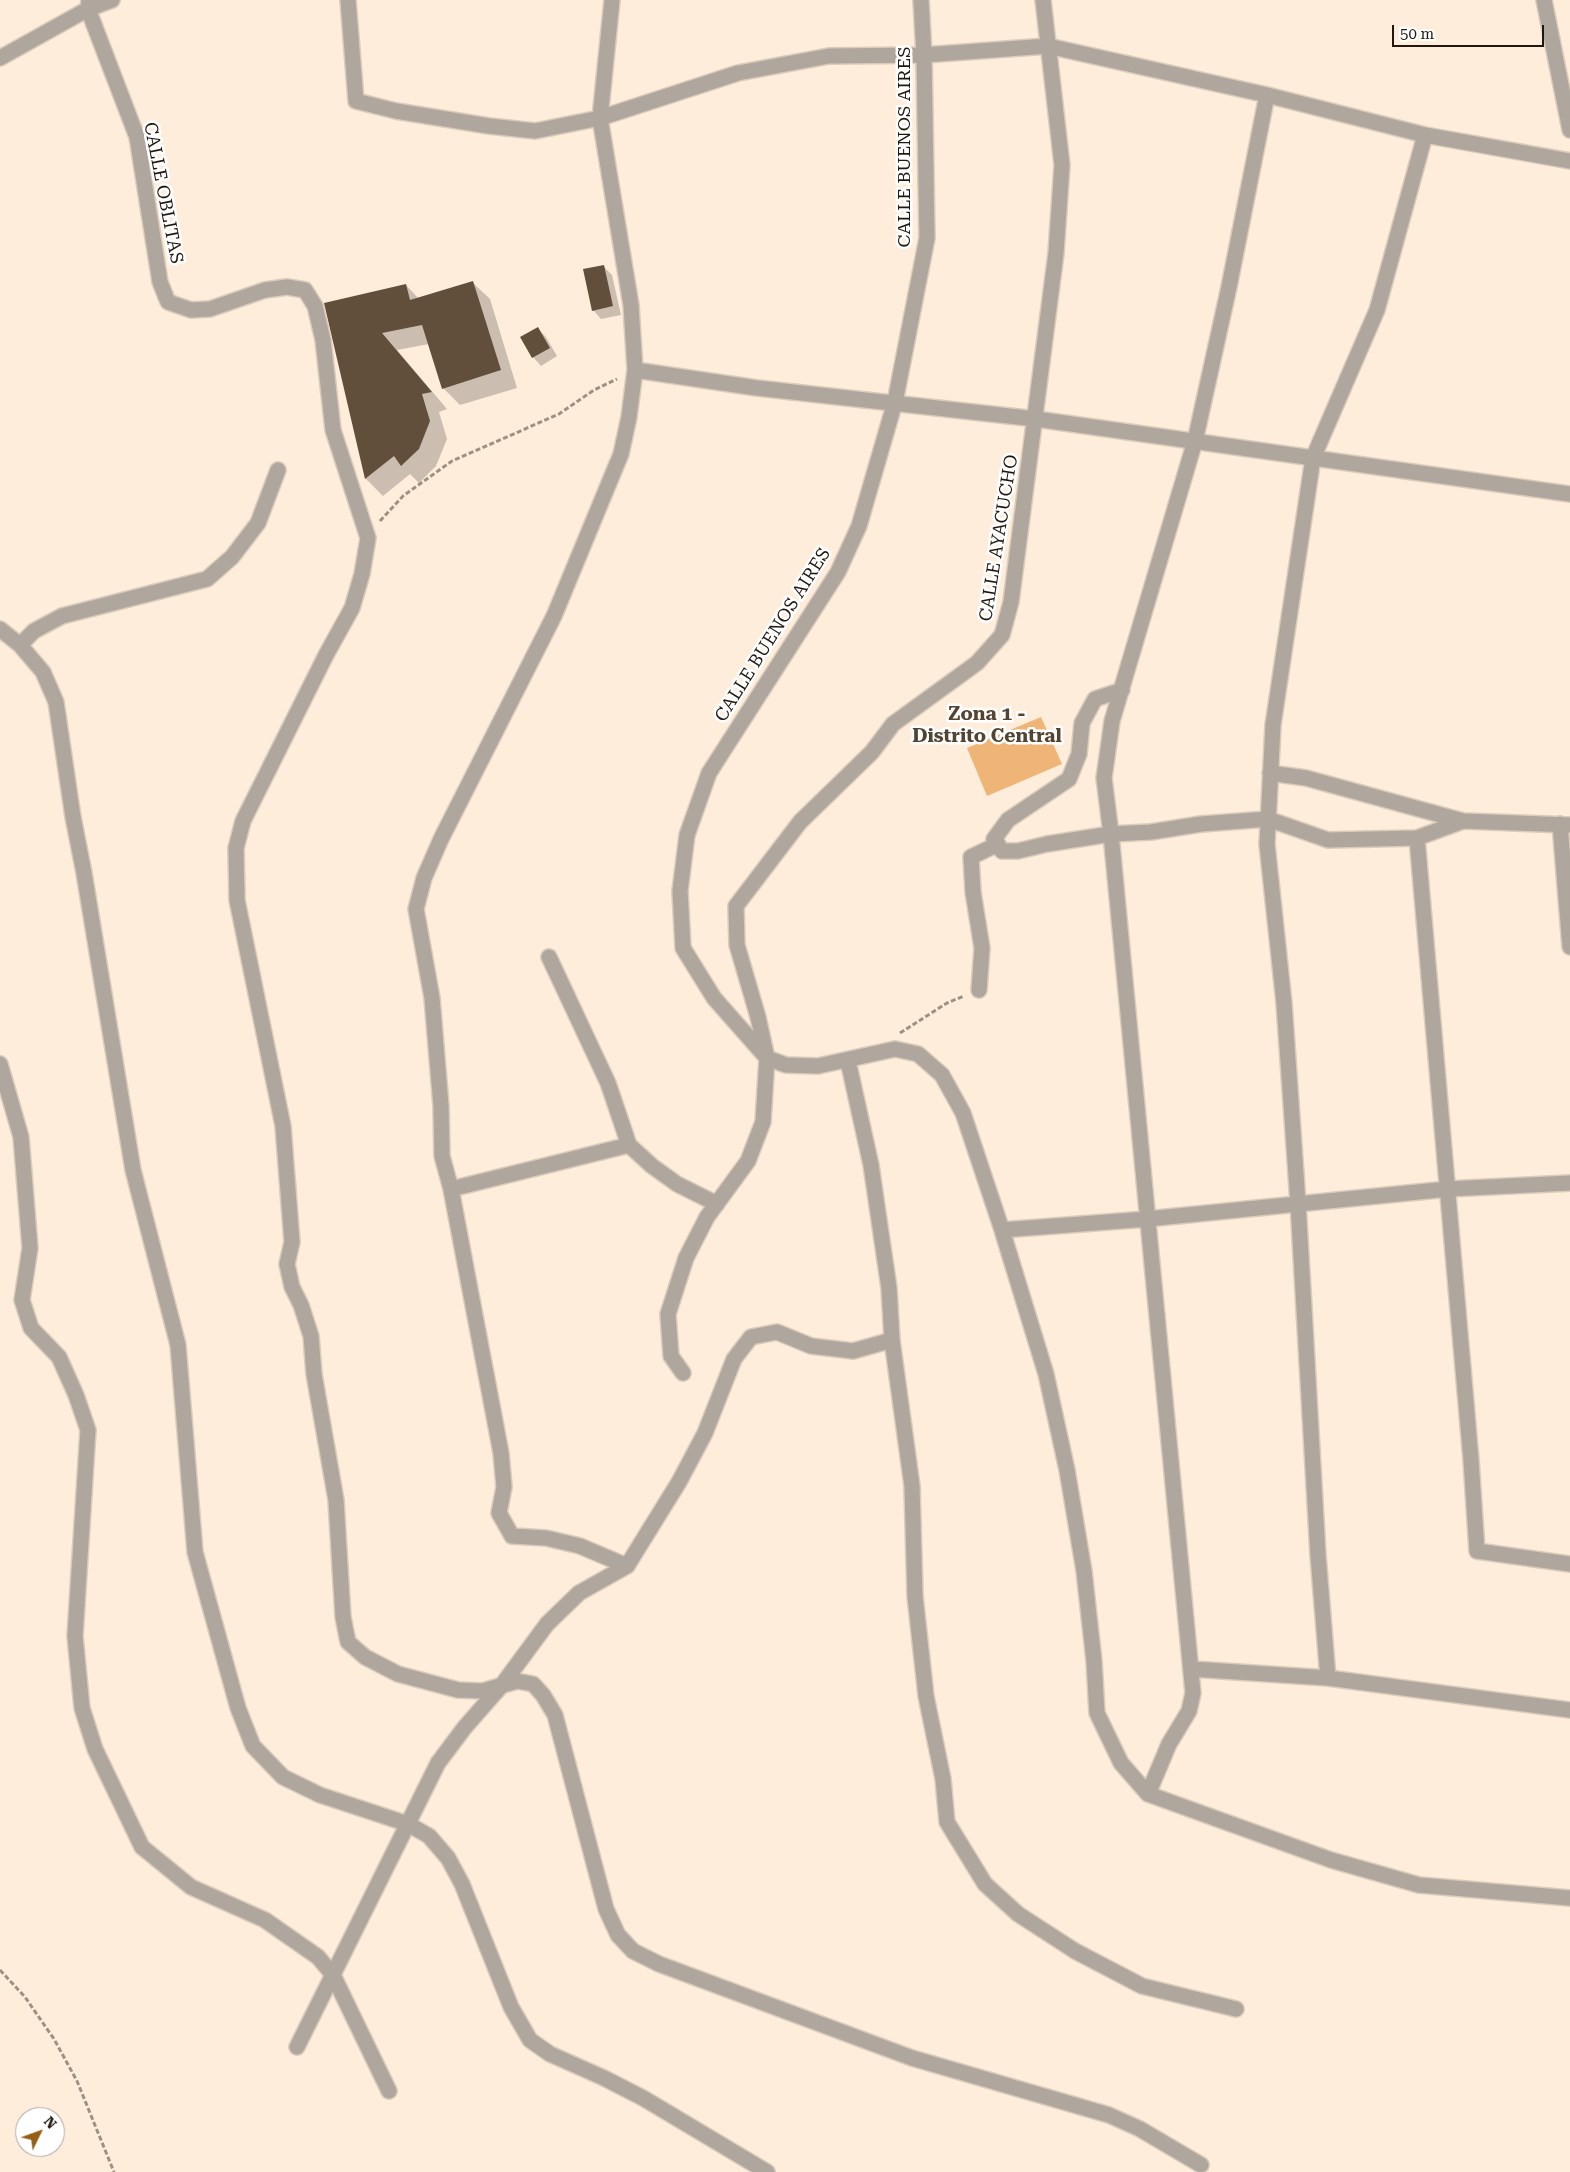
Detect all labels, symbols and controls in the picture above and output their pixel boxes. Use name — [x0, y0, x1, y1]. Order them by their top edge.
scale bar — [1395, 15, 1548, 47]
text: 50 m — [1400, 25, 1434, 43]
street label: CALLE BUENOS AIRES — [894, 47, 916, 247]
street label: CALLE OBLITAS — [139, 120, 187, 266]
street label: CALLE AYACUCHO — [975, 453, 1023, 623]
street label: CALLE BUENOS AIRES — [711, 544, 835, 726]
district label: Zona 1 - Distrito Central — [912, 703, 1062, 747]
north arrow — [15, 2107, 65, 2157]
text: N — [41, 2113, 60, 2132]

